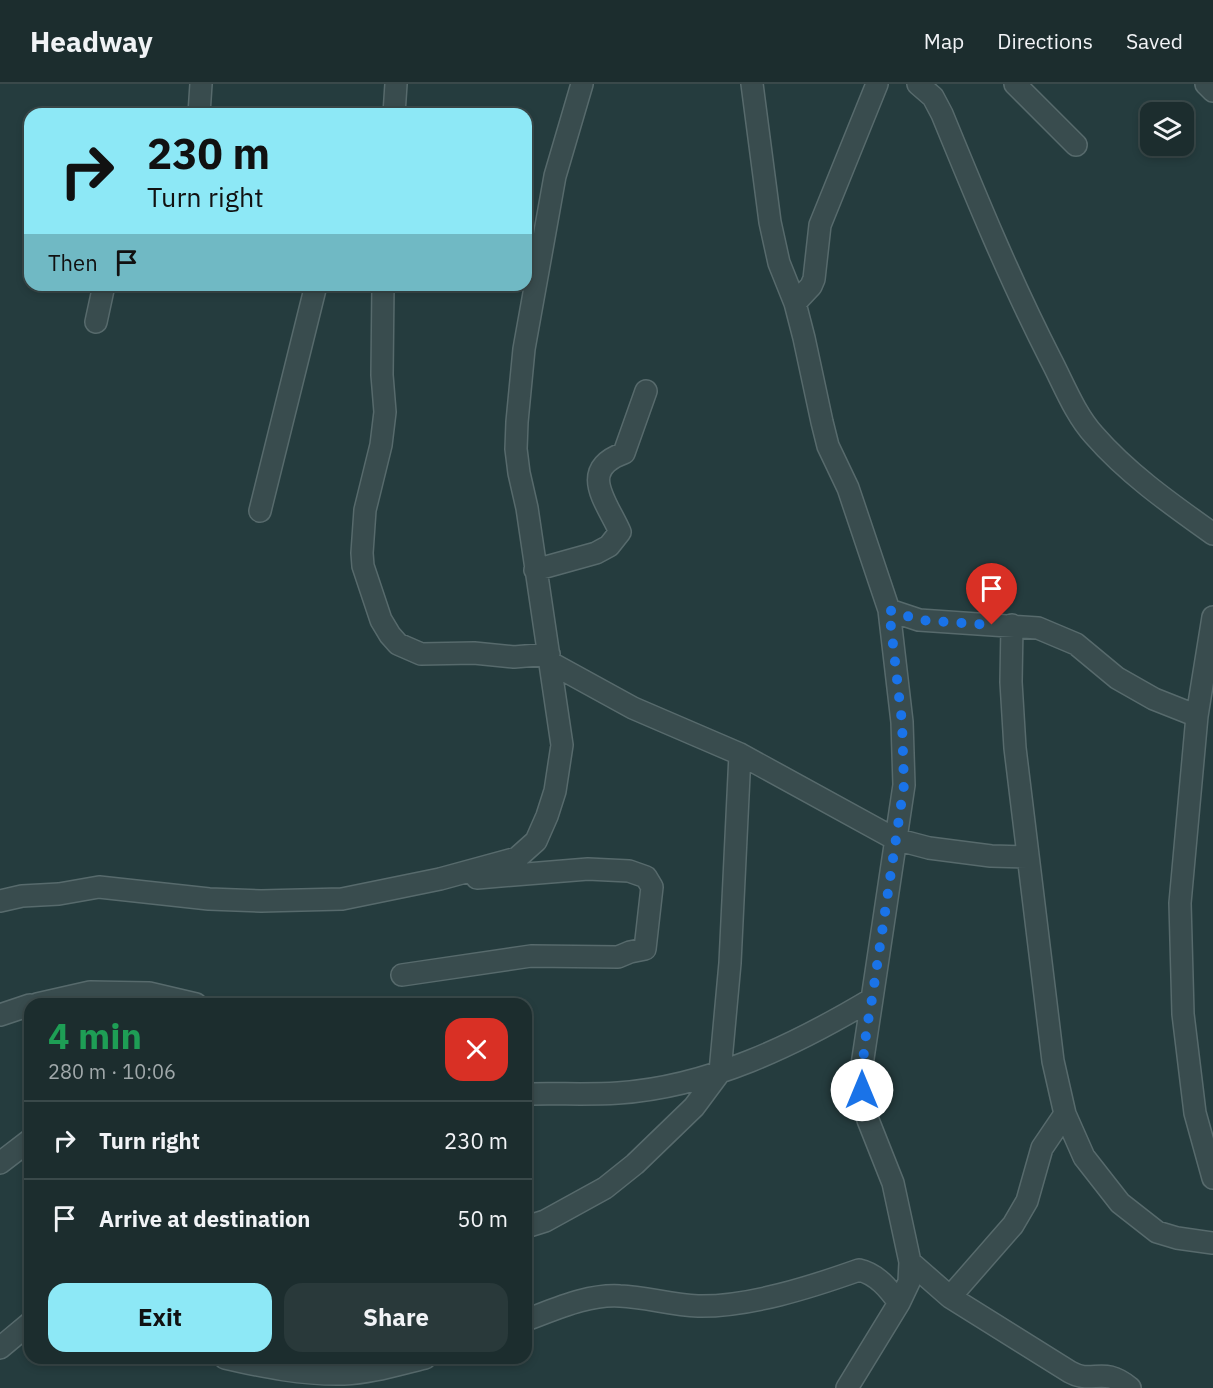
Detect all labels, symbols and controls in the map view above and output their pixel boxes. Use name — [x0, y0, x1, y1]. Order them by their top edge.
text: Headway — [30, 23, 153, 60]
text: Map — [924, 27, 964, 55]
text: Directions — [997, 27, 1093, 55]
text: Saved — [1126, 27, 1183, 55]
map controls — [1140, 102, 1194, 156]
button: layers — [1140, 102, 1194, 156]
text: 230 m — [147, 126, 270, 181]
icon: right — [48, 132, 126, 210]
text: Turn right — [147, 179, 264, 214]
icon: arrive — [110, 246, 143, 279]
text: Then — [48, 248, 98, 277]
pin — [966, 563, 1017, 625]
icon: arrive — [975, 572, 1008, 605]
text: 4 min — [48, 1012, 142, 1059]
button: close — [445, 1018, 508, 1081]
text: 280 m · 10:06 — [48, 1058, 176, 1085]
position arrow — [830, 1058, 894, 1122]
icon: right — [48, 1124, 81, 1157]
text: Turn right — [99, 1126, 200, 1155]
text: 230 m — [444, 1126, 508, 1155]
icon: arrive — [48, 1202, 81, 1235]
text: Arrive at destination — [99, 1204, 310, 1233]
text: 50 m — [457, 1204, 508, 1233]
button: Exit — [48, 1283, 272, 1352]
button: Share — [284, 1283, 508, 1352]

